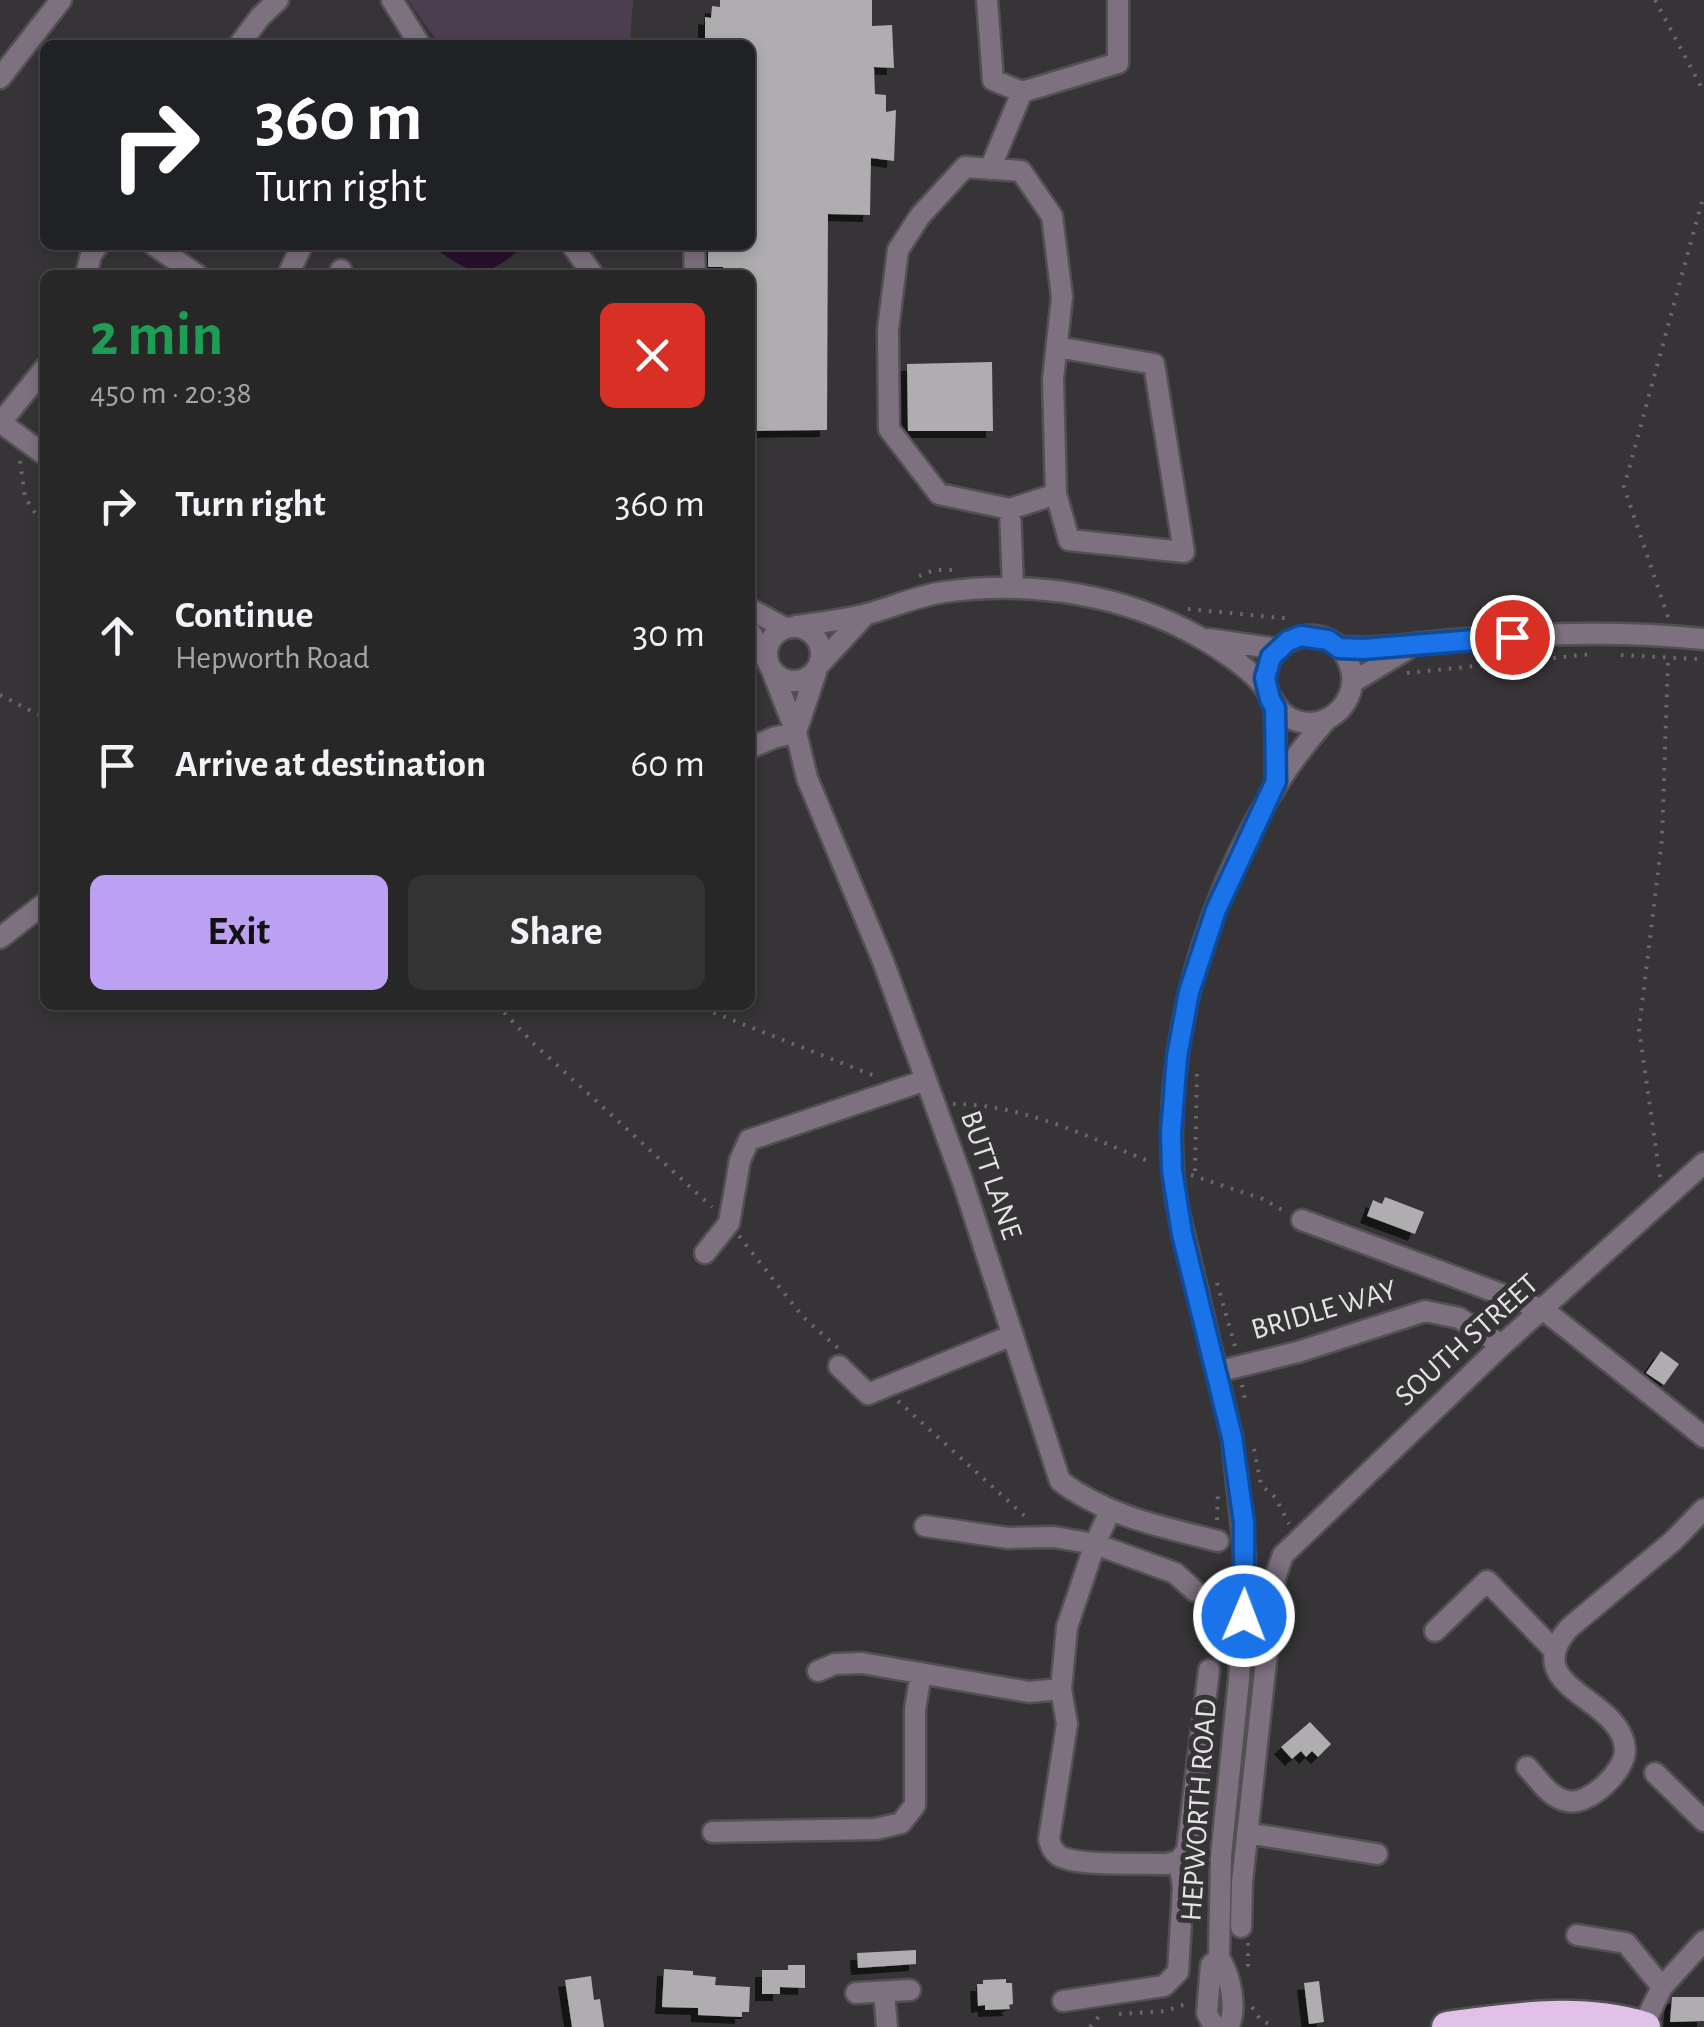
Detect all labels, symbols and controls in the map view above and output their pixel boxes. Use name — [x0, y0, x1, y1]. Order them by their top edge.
icon: right — [90, 80, 220, 210]
text: 360 m — [255, 83, 423, 153]
text: Turn right — [255, 165, 427, 210]
button: close — [600, 303, 705, 408]
text: 2 min — [90, 306, 223, 366]
text: 450 m · 20:38 — [90, 377, 252, 409]
icon: right — [90, 478, 145, 533]
text: Turn right — [175, 486, 325, 524]
text: 360 m — [615, 486, 705, 524]
pin — [1470, 595, 1555, 680]
text: Continue — [175, 597, 313, 635]
icon: ahead — [90, 608, 145, 663]
icon: arrive — [1485, 610, 1540, 665]
text: 30 m — [633, 616, 705, 654]
text: Hepworth Road — [175, 642, 369, 674]
icon: arrive — [90, 738, 145, 793]
text: Arrive at destination — [175, 746, 486, 784]
text: 60 m — [630, 746, 705, 784]
button: Exit — [90, 875, 388, 990]
button: Share — [408, 875, 705, 990]
street label: BUTT LANE — [955, 1107, 1027, 1243]
street label: SOUTH STREET — [1390, 1268, 1544, 1412]
street label: BRIDLE WAY — [1248, 1275, 1400, 1345]
position arrow — [1192, 1564, 1296, 1668]
street label: HEPWORTH ROAD — [1176, 1698, 1222, 1922]

